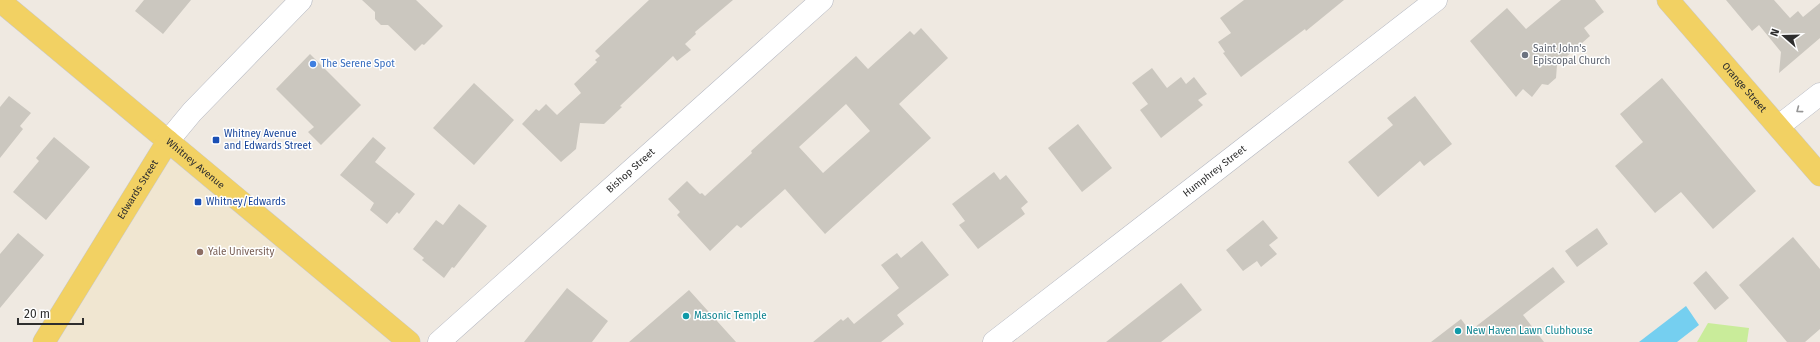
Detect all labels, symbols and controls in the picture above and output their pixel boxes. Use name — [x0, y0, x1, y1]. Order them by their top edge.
north arrow — [1764, 16, 1804, 56]
text: N — [1768, 27, 1782, 38]
place label: Saint John's Episcopal Church — [1533, 43, 1610, 67]
marker: Saint John's Episcopal Church — [1520, 50, 1530, 60]
place label: The Serene Spot — [321, 58, 395, 70]
marker: The Serene Spot — [308, 59, 318, 69]
street label: Orange Street — [1719, 60, 1769, 115]
one-way arrow — [1797, 105, 1804, 112]
place label: Whitney Avenue and Edwards Street — [224, 128, 312, 152]
marker: Whitney Avenue and Edwards Street — [211, 135, 221, 145]
street label: Whitney Avenue — [163, 136, 227, 192]
street label: Humphrey Street — [1181, 143, 1249, 200]
street label: Bishop Street — [604, 146, 658, 196]
street label: Edwards Street — [115, 157, 161, 222]
place label: Whitney/Edwards — [206, 196, 286, 208]
marker: Whitney/Edwards — [193, 197, 203, 207]
place label: Yale University — [208, 246, 274, 258]
marker: Yale University — [195, 247, 205, 257]
scale bar — [18, 300, 83, 326]
text: 20 m — [24, 307, 50, 321]
place label: Masonic Temple — [694, 310, 767, 322]
marker: Masonic Temple — [681, 311, 691, 321]
place label: New Haven Lawn Clubhouse — [1466, 325, 1593, 337]
marker: New Haven Lawn Clubhouse — [1453, 326, 1463, 336]

